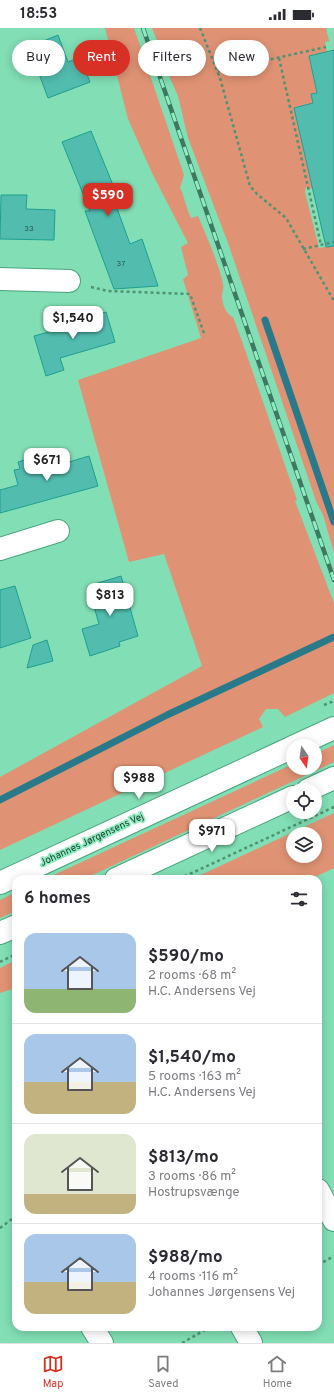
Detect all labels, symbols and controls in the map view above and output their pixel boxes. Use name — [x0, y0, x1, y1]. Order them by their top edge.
text: 18:53 — [20, 5, 57, 24]
chip: Buy — [12, 40, 65, 76]
chip: Rent — [73, 40, 130, 76]
chip: Filters — [138, 40, 206, 76]
chip: New — [214, 40, 269, 76]
pin: $590 — [84, 183, 132, 217]
text: $590 — [92, 188, 124, 204]
house number: 33 — [24, 224, 34, 234]
house number: 37 — [117, 259, 125, 269]
pin: $1,540 — [40, 306, 106, 340]
text: $1,540 — [52, 311, 94, 327]
pin: $671 — [23, 448, 71, 482]
text: $671 — [33, 453, 61, 469]
pin: $813 — [86, 583, 134, 617]
text: $813 — [96, 588, 125, 604]
north arrow — [286, 739, 322, 775]
map controls — [286, 739, 322, 863]
pin: $988 — [115, 766, 163, 800]
text: $988 — [123, 771, 155, 787]
button: locate — [286, 783, 322, 819]
street label: Johannes Jørgensens Vej — [38, 810, 146, 870]
pin: $971 — [188, 819, 236, 853]
text: $971 — [198, 824, 226, 840]
button: layers — [286, 827, 322, 863]
text: 6 homes — [24, 888, 91, 910]
icon: filters — [288, 888, 310, 910]
text: $590/mo — [148, 946, 224, 968]
icon: home — [56, 949, 104, 997]
text: 2 rooms · 68 m² — [148, 968, 236, 984]
text: H.C. Andersens Vej — [148, 984, 256, 1000]
text: $1,540/mo — [148, 1047, 236, 1069]
icon: home — [56, 1050, 104, 1098]
text: 5 rooms · 163 m² — [148, 1069, 241, 1085]
text: H.C. Andersens Vej — [148, 1085, 256, 1101]
text: $813/mo — [148, 1147, 219, 1169]
icon: home — [56, 1150, 104, 1198]
text: 3 rooms · 86 m² — [148, 1169, 236, 1185]
text: Hostrupsvænge — [148, 1185, 239, 1201]
text: $988/mo — [148, 1247, 223, 1269]
icon: home — [56, 1250, 104, 1298]
text: 4 rooms · 116 m² — [148, 1269, 238, 1285]
text: Johannes Jørgensens Vej — [148, 1285, 295, 1301]
tab: Map — [42, 1353, 64, 1391]
tab: Saved — [148, 1353, 178, 1391]
tab: Home — [263, 1353, 292, 1391]

